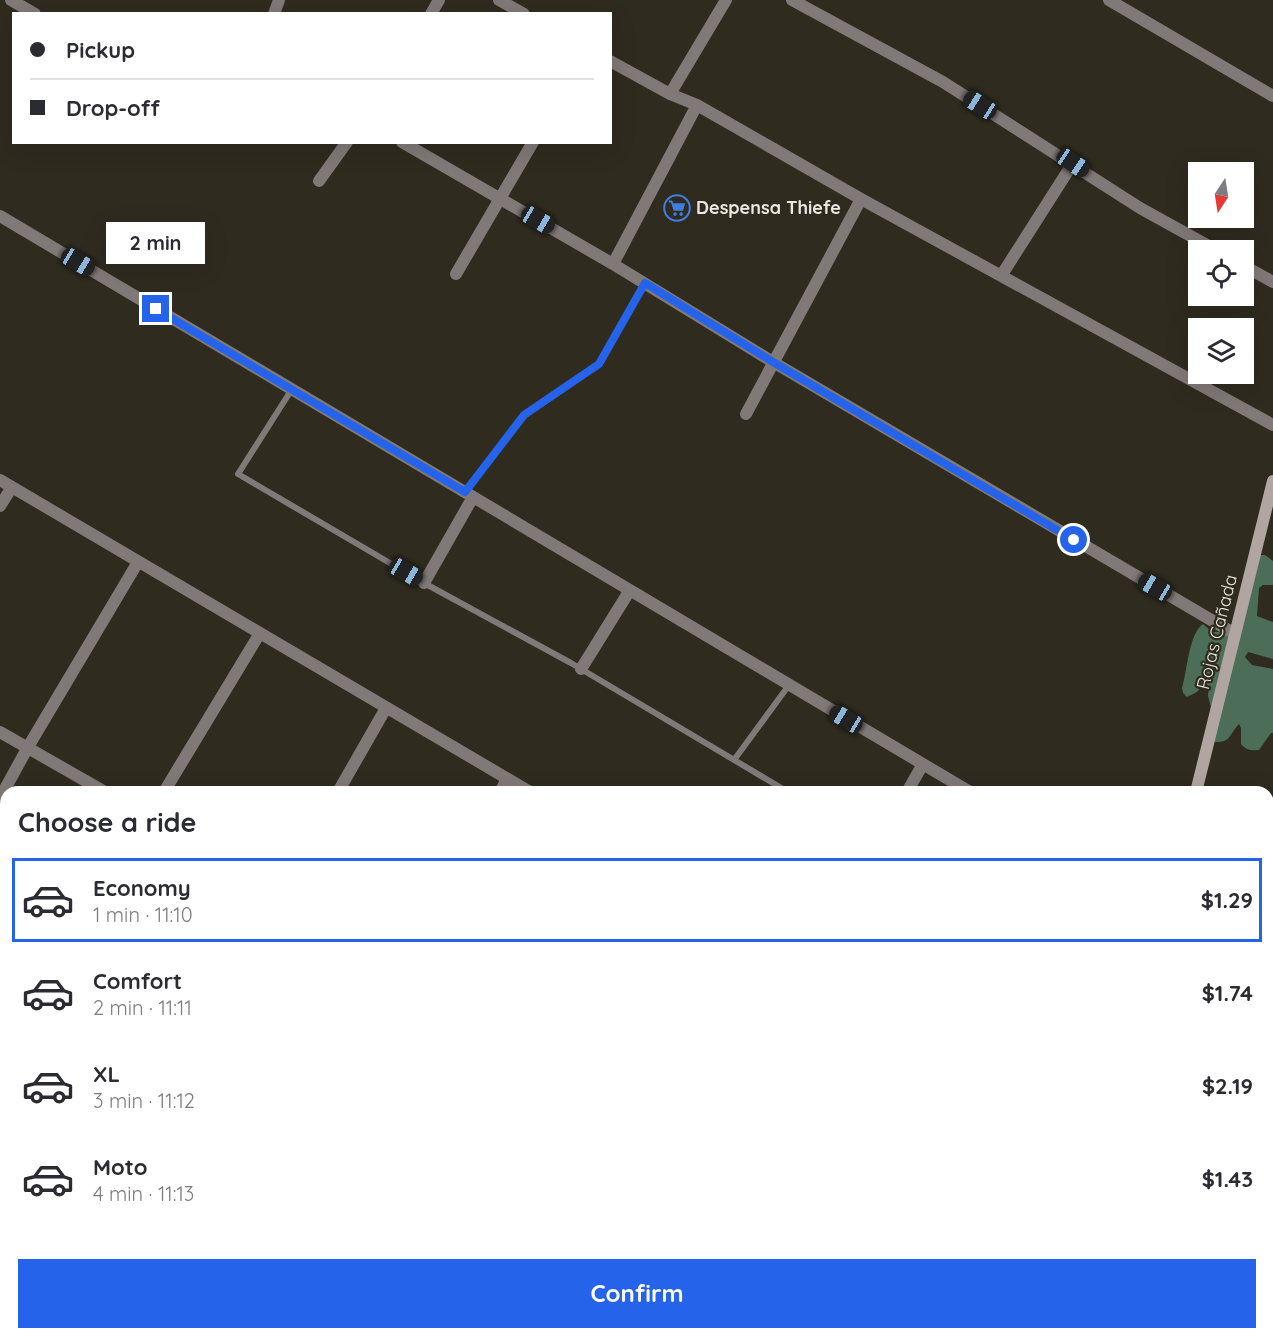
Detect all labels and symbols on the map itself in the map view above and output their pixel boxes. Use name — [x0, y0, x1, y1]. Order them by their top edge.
car — [960, 88, 1000, 122]
car — [1053, 145, 1093, 181]
north arrow — [1188, 162, 1254, 228]
supermarket icon: Despensa Thiefe — [662, 193, 692, 223]
place label: Despensa Thiefe — [696, 196, 841, 219]
car — [518, 203, 558, 237]
callout: 2 min — [106, 222, 206, 264]
car — [58, 245, 98, 279]
route end — [142, 295, 169, 322]
route start — [1060, 526, 1087, 553]
car — [386, 555, 426, 589]
car — [1135, 570, 1175, 604]
street label: Rojas Cañada — [1191, 572, 1242, 692]
car — [826, 702, 866, 736]

